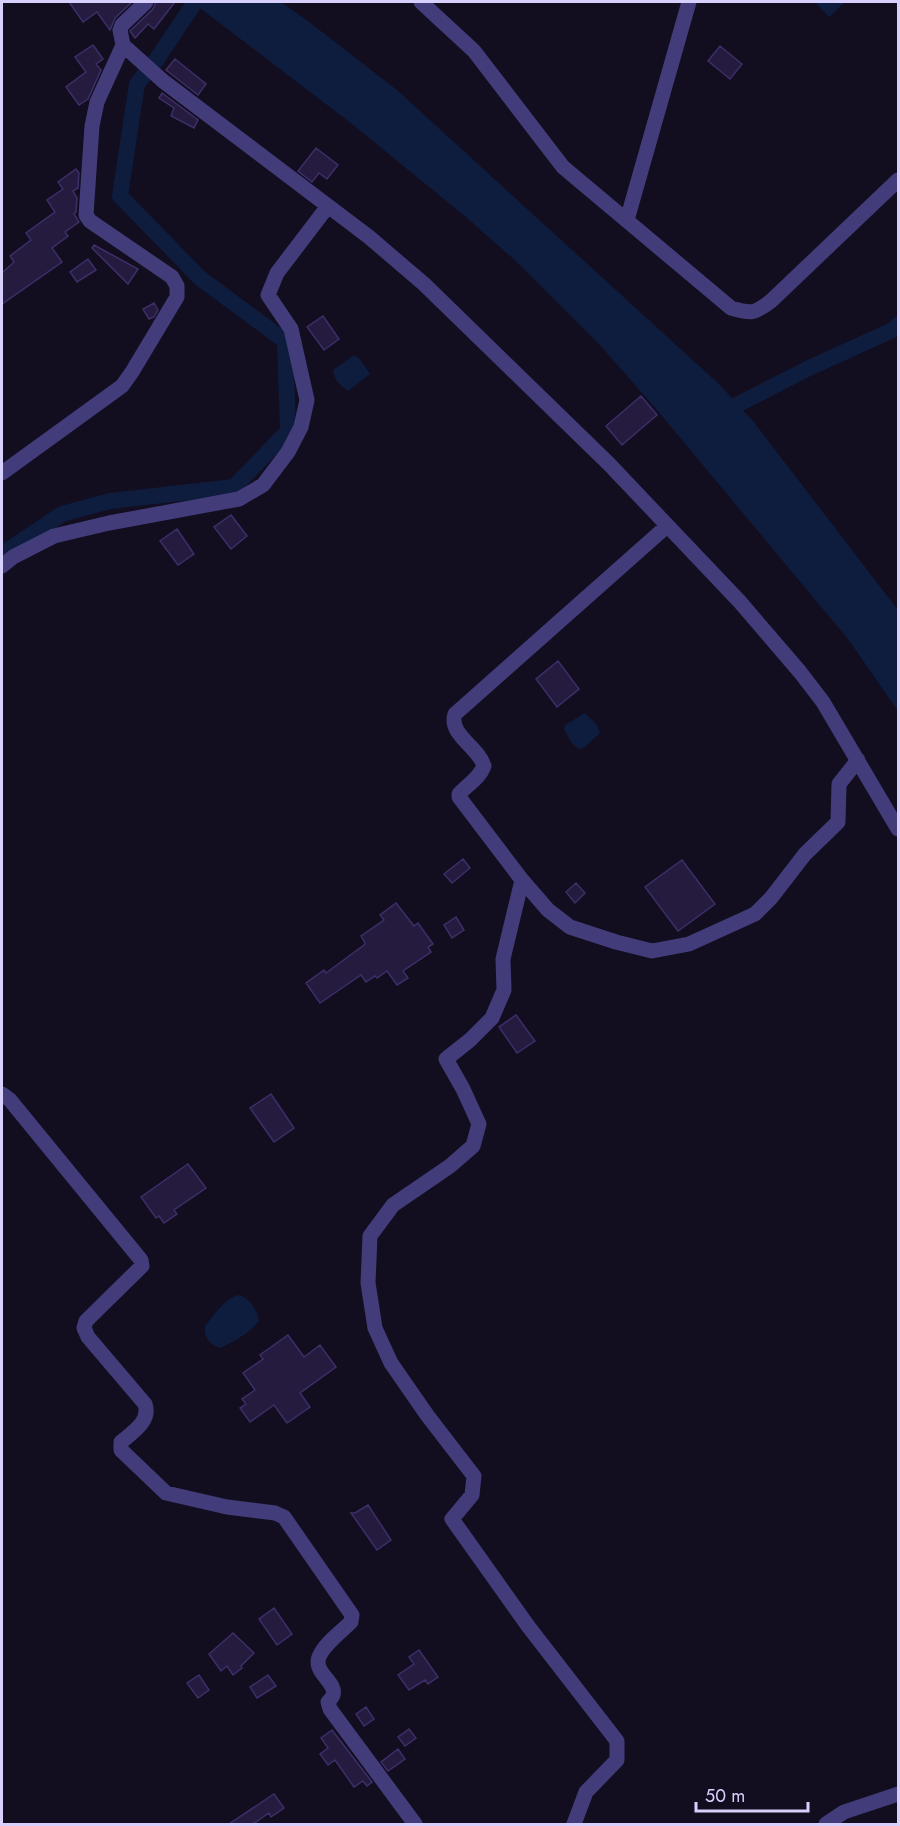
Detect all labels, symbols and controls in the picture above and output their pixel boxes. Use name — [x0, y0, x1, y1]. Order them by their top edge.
scale bar — [696, 1775, 808, 1813]
text: 50 m — [705, 1783, 745, 1809]

